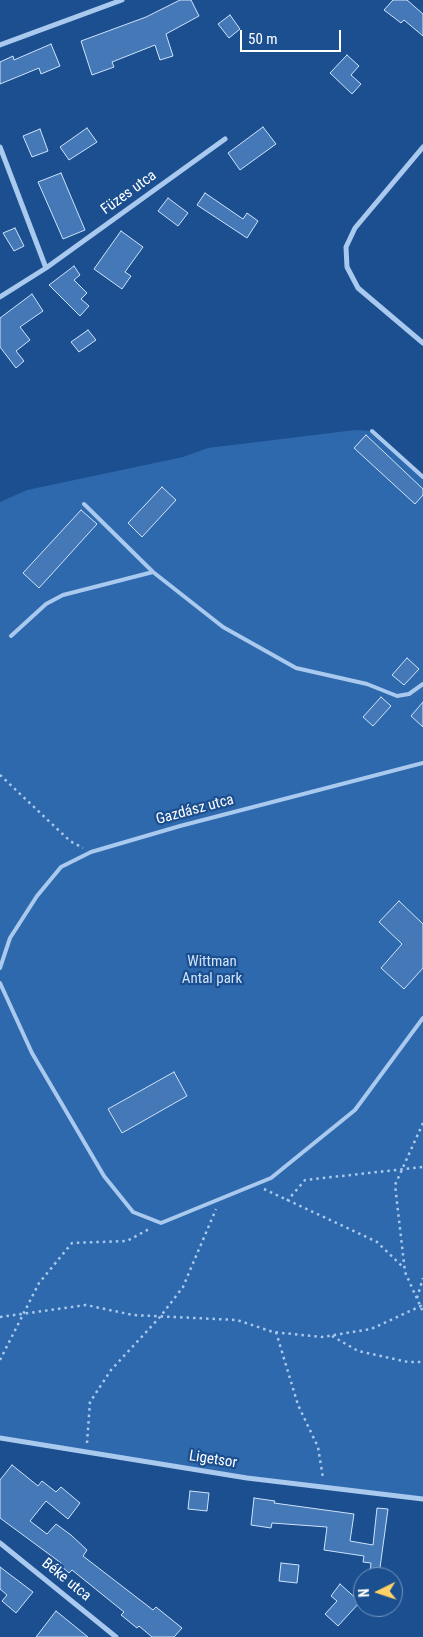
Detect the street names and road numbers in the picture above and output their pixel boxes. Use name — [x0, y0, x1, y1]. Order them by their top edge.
street label: Füzes utca — [98, 167, 160, 219]
street label: Gazdász utca — [154, 791, 236, 829]
street label: Ligetsor — [188, 1447, 238, 1473]
street label: Béke utca — [38, 1555, 94, 1605]

